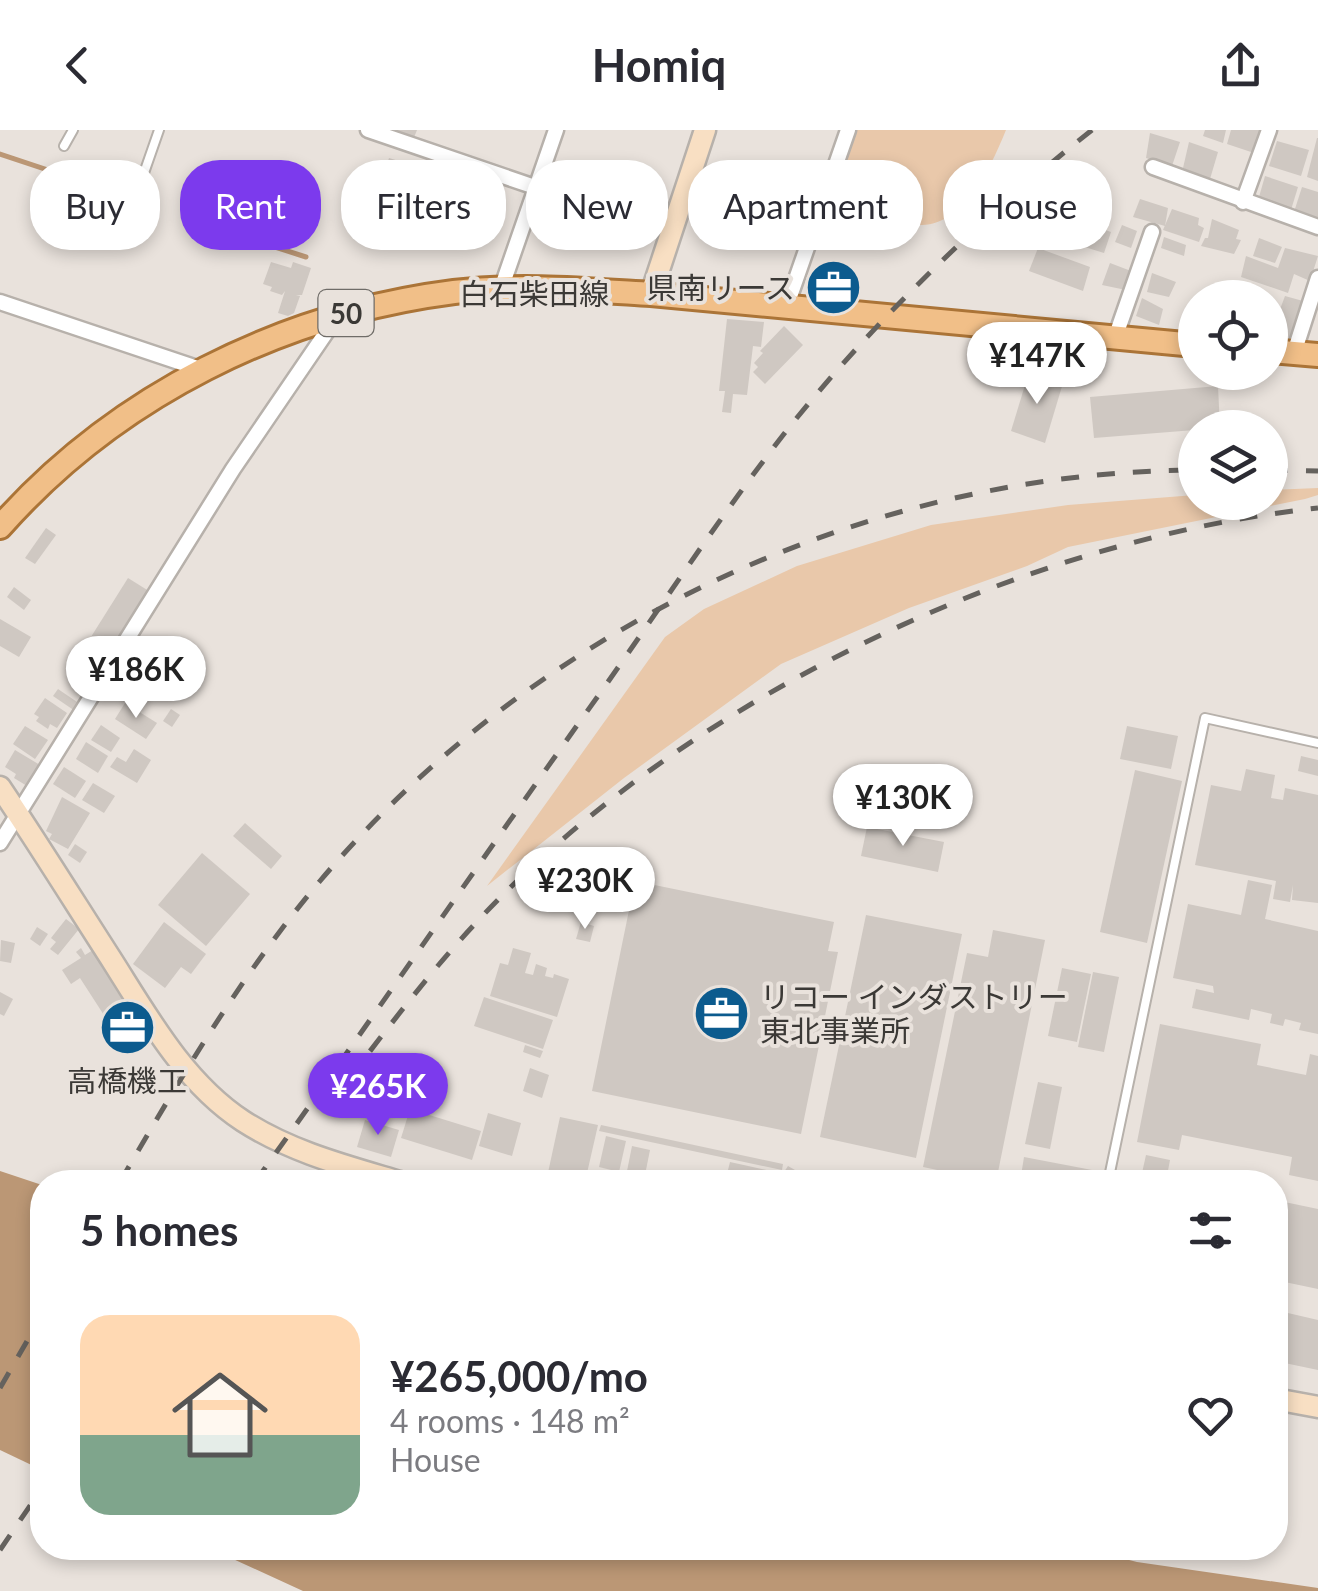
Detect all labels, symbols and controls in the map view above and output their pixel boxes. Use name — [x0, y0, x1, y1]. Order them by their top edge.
icon: back — [50, 38, 105, 93]
text: Homiq — [592, 38, 726, 92]
icon: share — [1213, 38, 1268, 93]
chip: Buy — [30, 160, 160, 250]
chip: Rent — [180, 160, 321, 250]
chip: Filters — [341, 160, 506, 250]
chip: New — [526, 160, 668, 250]
chip: Apartment — [688, 160, 923, 250]
chip: House — [943, 160, 1112, 250]
office icon: 県南リース — [804, 257, 864, 317]
place label: 県南リース — [647, 269, 795, 305]
street label: 白石柴田線 — [459, 275, 609, 311]
map controls — [1178, 280, 1288, 520]
button: locate — [1178, 280, 1288, 390]
road number: 50 — [318, 290, 374, 336]
pin: ¥147K — [967, 322, 1107, 407]
text: ¥147K — [989, 335, 1085, 374]
button: layers — [1178, 410, 1288, 520]
pin: ¥186K — [66, 636, 206, 721]
text: ¥186K — [88, 649, 184, 688]
pin: ¥130K — [833, 764, 973, 849]
text: ¥130K — [855, 777, 951, 816]
pin: ¥230K — [515, 847, 655, 932]
text: ¥230K — [537, 860, 633, 899]
place label: リコー インダストリー 東北事業所 — [760, 978, 1068, 1048]
office icon: リコー インダストリー 東北事業所 — [691, 983, 751, 1043]
office icon: 高橋機工 — [97, 998, 157, 1058]
pin: ¥265K — [308, 1053, 448, 1138]
place label: 高橋機工 — [67, 1062, 187, 1098]
text: ¥265K — [330, 1066, 426, 1105]
icon: filters — [1183, 1203, 1238, 1258]
text: 5 homes — [80, 1205, 238, 1255]
text: ¥265,000/mo — [390, 1351, 648, 1401]
icon: home — [160, 1355, 280, 1475]
icon: heart — [1183, 1388, 1238, 1443]
text: 4 rooms · 148 m² — [390, 1401, 630, 1440]
text: House — [390, 1440, 481, 1479]

